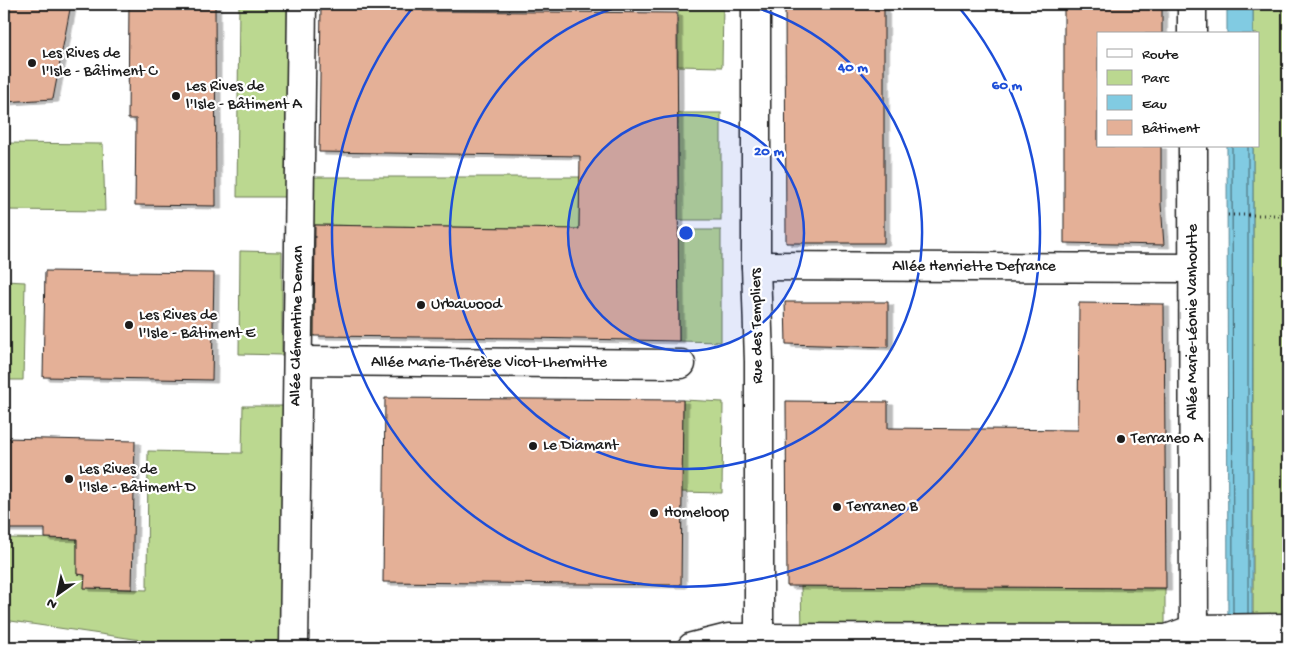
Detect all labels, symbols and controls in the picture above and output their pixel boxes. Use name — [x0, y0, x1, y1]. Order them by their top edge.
legend — [1097, 32, 1260, 148]
place label: Les Rives de l'Isle - Bâtiment C — [42, 45, 158, 82]
text: Route — [1142, 46, 1179, 64]
marker: Les Rives de l'Isle - Bâtiment C — [26, 57, 38, 69]
text: 40 m — [837, 59, 868, 77]
text: Parc — [1141, 70, 1170, 88]
text: 60 m — [992, 77, 1023, 95]
place label: Les Rives de l'Isle - Bâtiment A — [186, 78, 303, 115]
marker: Les Rives de l'Isle - Bâtiment A — [170, 90, 182, 102]
text: Eau — [1142, 96, 1167, 114]
text: Bâtiment — [1141, 120, 1201, 138]
text: 20 m — [754, 143, 784, 161]
street label: Allée Marie-Léonie Vanhoutte — [1184, 223, 1203, 420]
centre of rings — [677, 224, 695, 242]
street label: Allée Clémentine Deman — [287, 245, 309, 406]
street label: Allée Henriette Defrance — [892, 258, 1057, 277]
street label: Rue des Templiers — [747, 267, 769, 384]
place label: Urbawood — [431, 296, 503, 315]
marker: Urbawood — [415, 299, 427, 311]
place label: Les Rives de l'Isle - Bâtiment E — [139, 307, 256, 344]
marker: Les Rives de l'Isle - Bâtiment E — [123, 319, 135, 331]
street label: Allée Marie-Thérèse Vicot-Lhermitte — [371, 354, 608, 373]
place label: Terraneo A — [1130, 430, 1205, 449]
marker: Terraneo A — [1115, 433, 1127, 445]
place label: Le Diamant — [543, 437, 620, 456]
marker: Le Diamant — [527, 440, 539, 452]
place label: Les Rives de l'Isle - Bâtiment D — [79, 461, 196, 498]
marker: Les Rives de l'Isle - Bâtiment D — [63, 473, 75, 485]
place label: Terraneo B — [846, 498, 919, 517]
marker: Terraneo B — [831, 501, 843, 513]
place label: Homeloop — [664, 504, 729, 523]
marker: Homeloop — [648, 507, 660, 519]
north arrow — [32, 568, 82, 618]
text: N — [44, 593, 61, 612]

